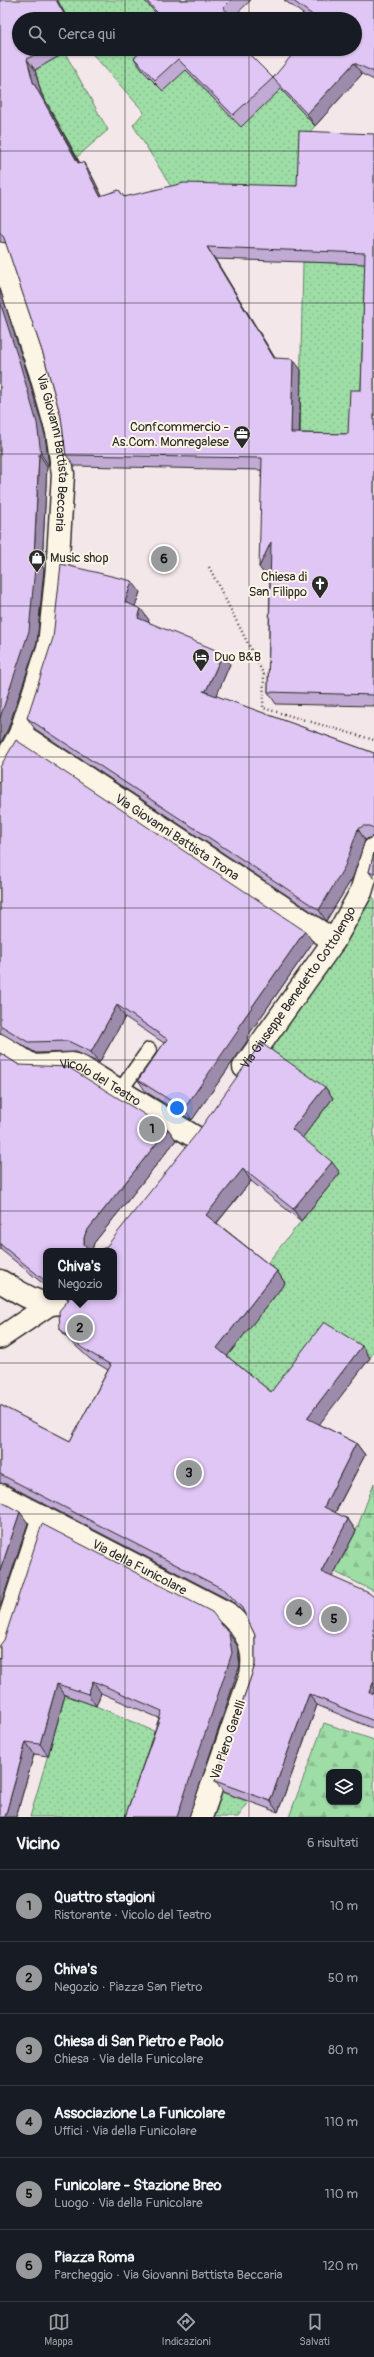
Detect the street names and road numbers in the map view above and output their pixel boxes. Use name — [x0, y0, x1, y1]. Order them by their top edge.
street label: Via Giovanni Battista Beccaria — [33, 372, 71, 532]
street label: Via Giovanni Battista Trona — [112, 791, 242, 884]
street label: Via Giuseppe Benedetto Cottolengo — [237, 904, 359, 1072]
street label: Vicolo del Teatro — [59, 1056, 144, 1110]
street label: Via della Funicolare — [89, 1536, 190, 1599]
street label: Via Piero Garelli — [207, 1698, 249, 1782]

